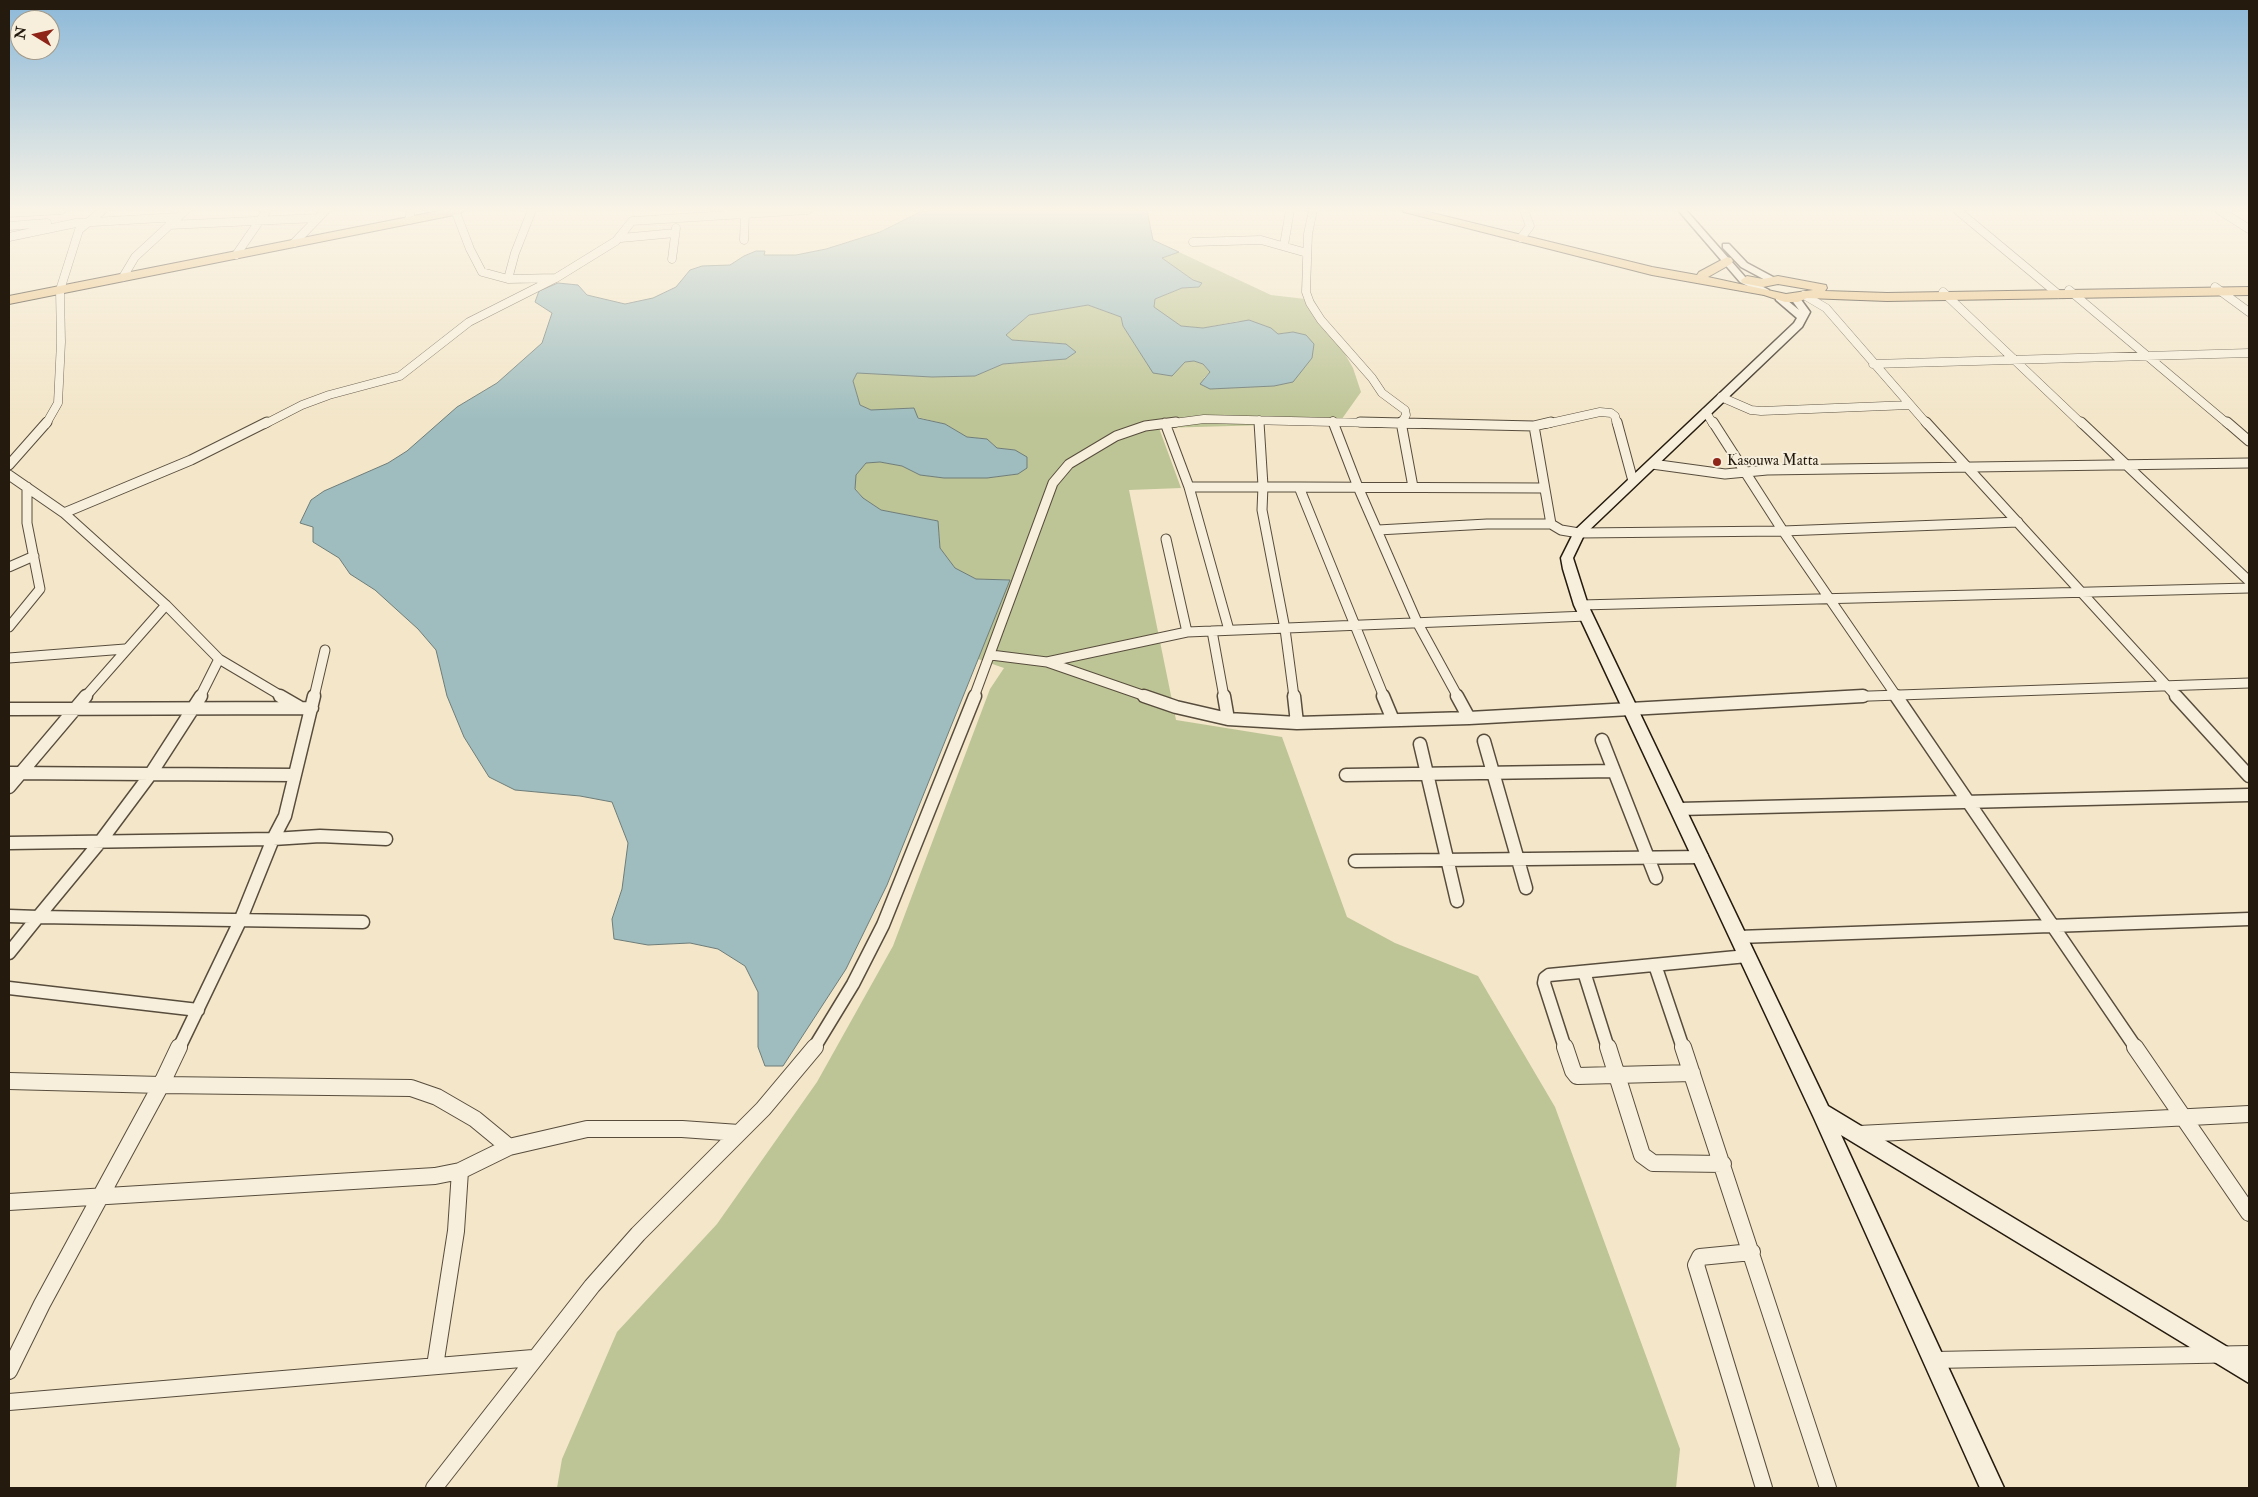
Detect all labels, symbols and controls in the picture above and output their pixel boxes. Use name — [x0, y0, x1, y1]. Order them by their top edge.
north arrow — [10, 10, 60, 60]
text: N — [11, 25, 30, 40]
place label: Kasouwa Matta — [1727, 453, 1819, 471]
marker: Kasouwa Matta — [1711, 456, 1723, 468]

